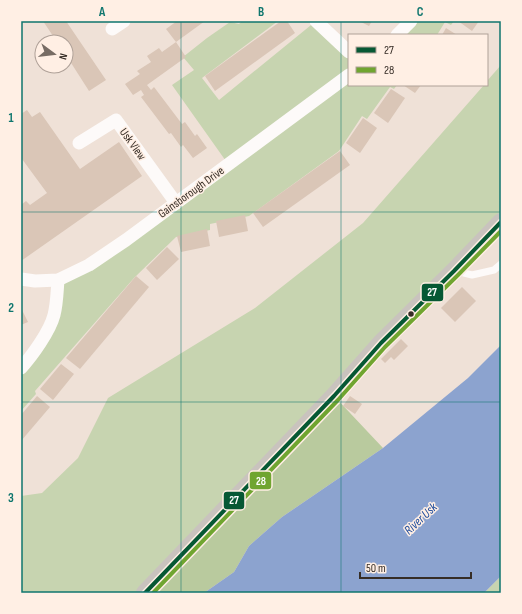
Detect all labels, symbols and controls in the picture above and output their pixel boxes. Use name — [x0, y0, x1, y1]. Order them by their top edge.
text: A — [98, 4, 106, 20]
text: B — [258, 4, 264, 20]
text: C — [417, 4, 424, 20]
north arrow — [34, 34, 74, 74]
legend — [348, 34, 488, 86]
text: 27 — [384, 43, 394, 58]
text: N — [56, 52, 70, 61]
text: 28 — [384, 63, 394, 78]
text: 1 — [8, 110, 14, 126]
street label: Usk View — [116, 125, 149, 163]
street label: Gainsborough Drive — [155, 163, 227, 221]
line badge: 27 — [421, 283, 444, 302]
text: 27 — [427, 286, 437, 299]
text: 2 — [8, 300, 14, 316]
unlabelled marker — [406, 309, 416, 319]
line badge: 28 — [249, 471, 272, 490]
text: 28 — [256, 475, 266, 488]
text: 3 — [8, 490, 14, 506]
line badge: 27 — [223, 491, 245, 510]
text: 27 — [229, 494, 239, 507]
water label: River Usk — [401, 499, 441, 538]
scale bar — [360, 554, 471, 580]
text: 50 m — [366, 561, 386, 576]

